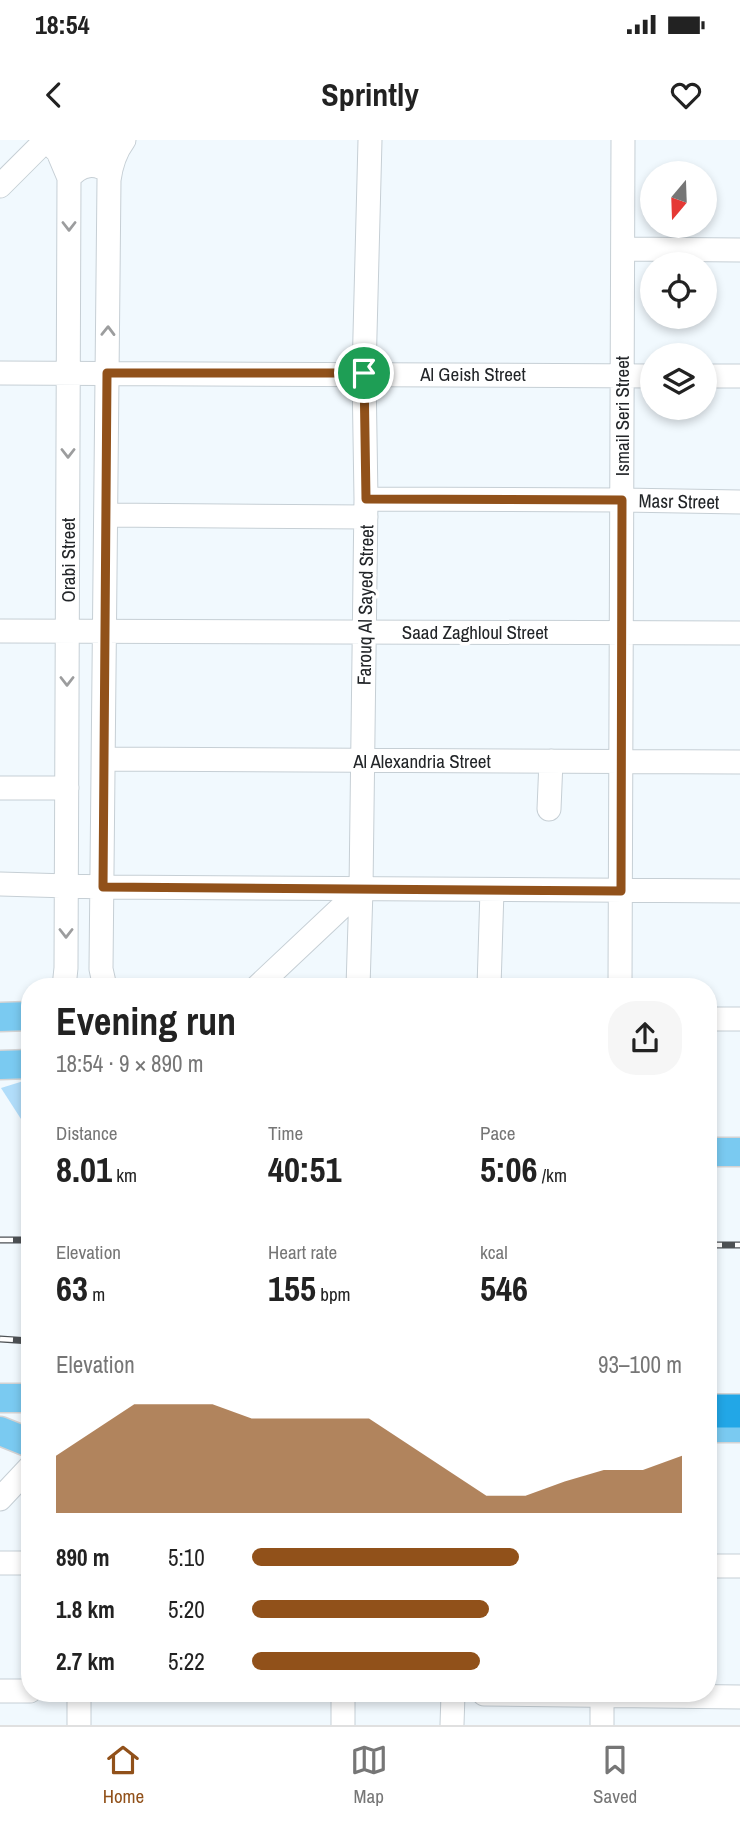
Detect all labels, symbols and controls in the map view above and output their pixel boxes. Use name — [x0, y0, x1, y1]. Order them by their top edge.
text: 18:54 — [35, 7, 90, 42]
text: Sprintly — [321, 73, 419, 116]
icon: back — [35, 76, 73, 114]
icon: heart — [667, 76, 705, 114]
north arrow — [640, 161, 718, 238]
map controls — [640, 161, 717, 420]
one-way arrow — [61, 221, 77, 231]
button: locate — [640, 252, 717, 329]
one-way arrow — [100, 325, 116, 336]
pin — [334, 343, 394, 403]
button: layers — [640, 343, 717, 420]
icon: arrive — [345, 354, 383, 392]
street label: Ismail Seri Street — [609, 355, 635, 476]
street label: Al Geish Street — [419, 361, 526, 387]
one-way arrow — [60, 448, 76, 459]
street label: Masr Street — [639, 487, 720, 515]
street label: Orabi Street — [55, 517, 81, 602]
street label: Farouq Al Sayed Street — [351, 524, 379, 685]
street label: Saad Zaghloul Street — [402, 619, 549, 645]
one-way arrow — [59, 676, 75, 686]
street label: Al Alexandria Street — [352, 748, 492, 774]
one-way arrow — [58, 928, 74, 938]
text: Evening run — [56, 996, 236, 1047]
button: share — [608, 1001, 682, 1075]
text: 18:54 · 9 × 890 m — [56, 1048, 203, 1079]
text: Distance — [56, 1120, 117, 1146]
text: Time — [268, 1120, 303, 1146]
text: Pace — [480, 1120, 516, 1146]
text: 8.01 — [56, 1146, 112, 1193]
text: 40:51 — [268, 1146, 341, 1193]
text: 5:06 — [480, 1146, 537, 1193]
text: km — [112, 1162, 137, 1188]
text: /km — [537, 1162, 567, 1188]
text: Elevation — [56, 1239, 121, 1265]
text: Heart rate — [268, 1239, 337, 1265]
text: kcal — [480, 1239, 508, 1265]
text: 63 — [56, 1265, 88, 1312]
text: 155 — [268, 1265, 316, 1312]
text: 546 — [480, 1265, 528, 1312]
text: m — [88, 1281, 105, 1307]
text: bpm — [316, 1281, 351, 1307]
text: Elevation — [56, 1349, 135, 1380]
text: 93–100 m — [598, 1349, 682, 1380]
text: 890 m — [56, 1542, 109, 1573]
text: 5:10 — [168, 1542, 205, 1573]
text: 1.8 km — [56, 1594, 115, 1625]
text: 5:20 — [168, 1594, 205, 1625]
text: 2.7 km — [56, 1646, 115, 1677]
text: 5:22 — [168, 1646, 205, 1677]
tab: Home — [103, 1741, 144, 1809]
tab: Map — [350, 1741, 388, 1809]
tab: Saved — [593, 1741, 637, 1809]

